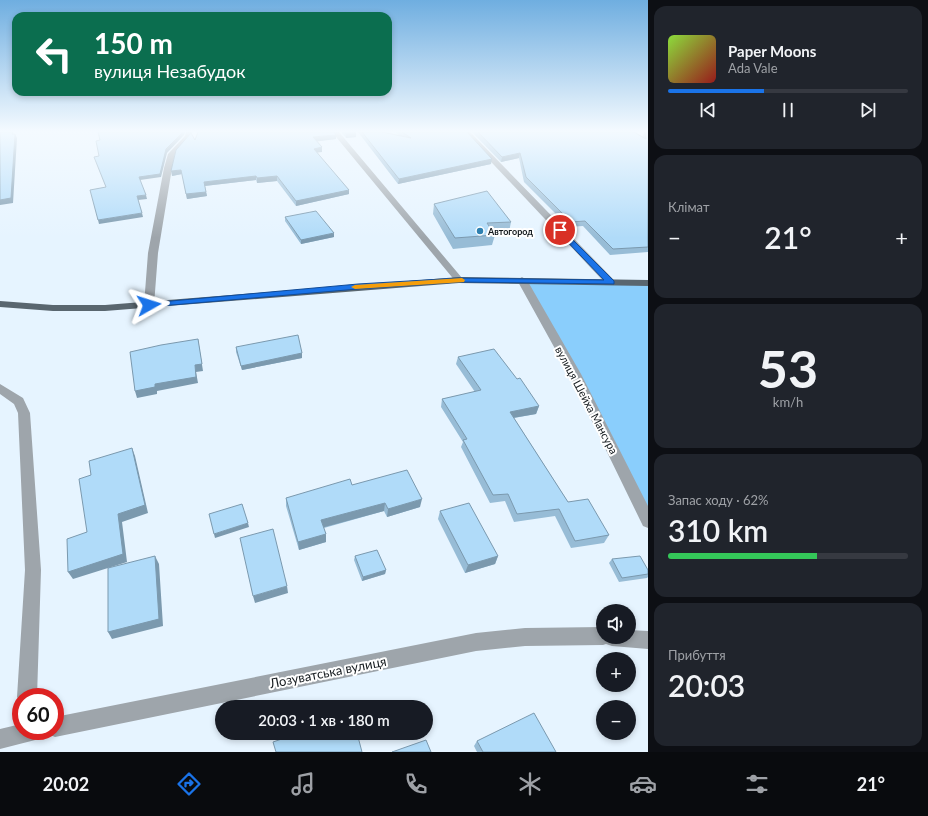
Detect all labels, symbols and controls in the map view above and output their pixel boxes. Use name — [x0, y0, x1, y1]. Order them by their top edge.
text: 150 m — [94, 26, 173, 60]
icon: left — [28, 28, 80, 80]
text: Paper Moons — [728, 42, 816, 60]
text: вулиця Незабудок — [94, 60, 246, 82]
text: Ada Vale — [728, 60, 778, 76]
icon: previous — [697, 99, 719, 121]
icon: pause — [777, 99, 799, 121]
icon: next — [857, 99, 879, 121]
text: Клімат — [668, 199, 709, 215]
pin — [543, 213, 577, 247]
icon: arrive — [549, 219, 571, 241]
text: 21° — [764, 219, 812, 255]
text: − — [668, 224, 681, 251]
text: + — [895, 224, 908, 251]
marker: Автогород — [475, 226, 485, 236]
place label: Автогород — [487, 226, 533, 237]
position arrow — [128, 284, 170, 326]
text: 53 — [758, 337, 818, 399]
street label: вулиця Шейха Мансура — [553, 344, 621, 456]
text: km/h — [773, 394, 803, 410]
text: Запас ходу · 62% — [668, 492, 768, 508]
text: 310 km — [668, 512, 768, 548]
map controls — [596, 604, 636, 740]
button: sound — [596, 604, 636, 644]
text: Прибуття — [668, 647, 726, 663]
button: + — [596, 652, 636, 692]
street label: Лозуватська вулиця — [267, 653, 388, 691]
text: 20:03 — [668, 667, 745, 703]
speed limit sign: 60 — [12, 688, 64, 740]
button: − — [596, 700, 636, 740]
text: 20:03 · 1 хв · 180 m — [258, 711, 390, 729]
icon: directions — [175, 770, 203, 798]
icon: music — [289, 770, 317, 798]
icon: phone — [402, 770, 430, 798]
icon: climate — [516, 770, 544, 798]
icon: car — [629, 770, 657, 798]
icon: filters — [743, 770, 771, 798]
text: 20:02 — [43, 773, 89, 795]
text: 21° — [857, 773, 885, 795]

